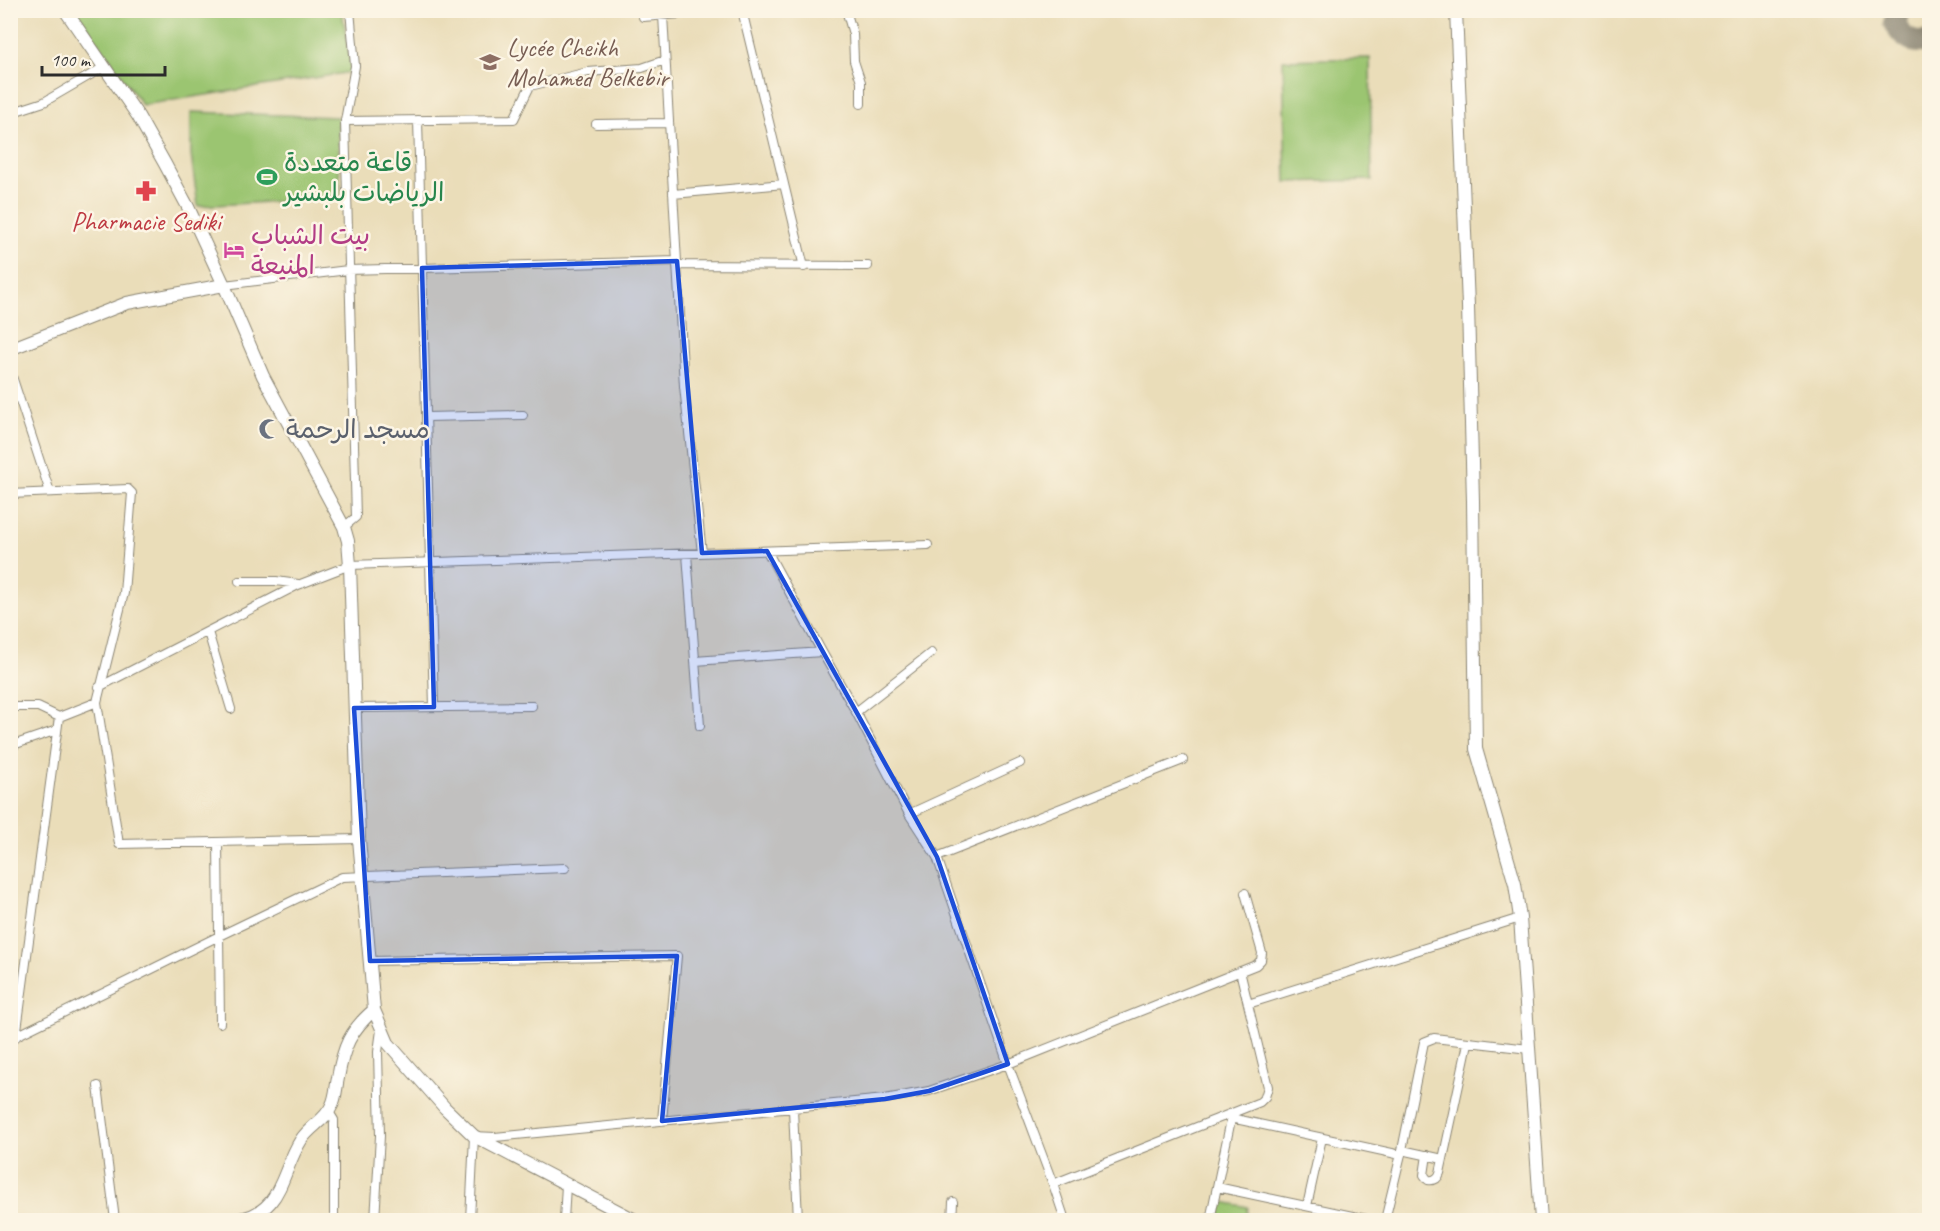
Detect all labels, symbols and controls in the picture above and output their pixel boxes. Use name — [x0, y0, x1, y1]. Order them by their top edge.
place label: Lycée Cheikh Mohamed Belkebir — [507, 31, 671, 94]
scale bar — [42, 39, 165, 77]
text: 100 m — [51, 49, 92, 71]
school or university icon: Lycée Cheikh Mohamed Belkebir — [478, 50, 502, 74]
place label: قاعة متعددة الرياضات بلبشير — [282, 146, 444, 209]
sports icon: قاعة متعددة الرياضات بلبشير — [255, 165, 279, 189]
pharmacy icon: Pharmacie Sediki — [134, 179, 158, 203]
place label: Pharmacie Sediki — [71, 205, 224, 238]
place label: بيت الشباب المنيعة — [251, 219, 370, 282]
hotel icon: بيت الشباب المنيعة — [222, 238, 246, 262]
place label: مسجد الرحمة — [286, 413, 430, 446]
mosque icon: مسجد الرحمة — [257, 417, 281, 441]

